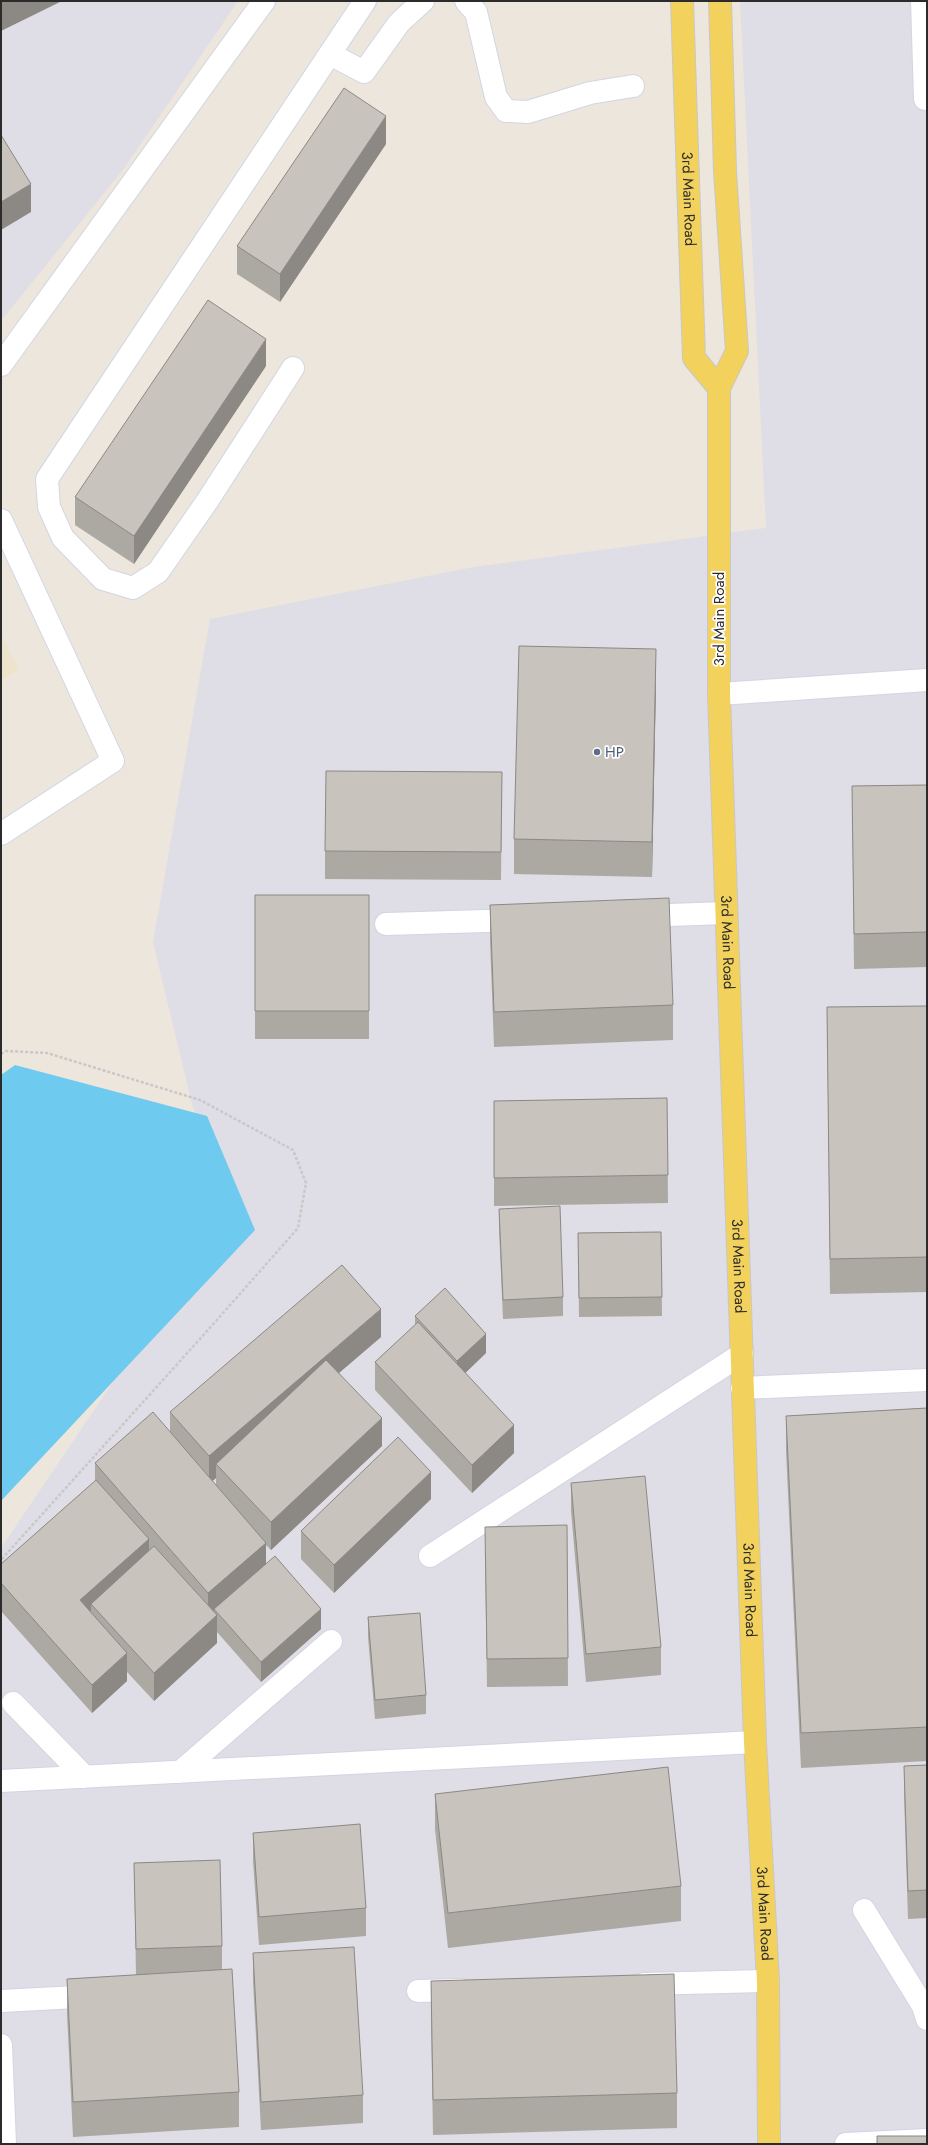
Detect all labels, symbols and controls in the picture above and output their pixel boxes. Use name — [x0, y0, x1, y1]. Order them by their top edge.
street label: 3rd Main Road — [676, 151, 701, 246]
street label: 3rd Main Road — [708, 572, 730, 666]
place label: HP — [605, 741, 624, 763]
marker: HP — [592, 747, 602, 757]
street label: 3rd Main Road — [715, 895, 740, 990]
street label: 3rd Main Road — [726, 1218, 751, 1314]
street label: 3rd Main Road — [737, 1542, 762, 1637]
street label: 3rd Main Road — [751, 1866, 778, 1961]

